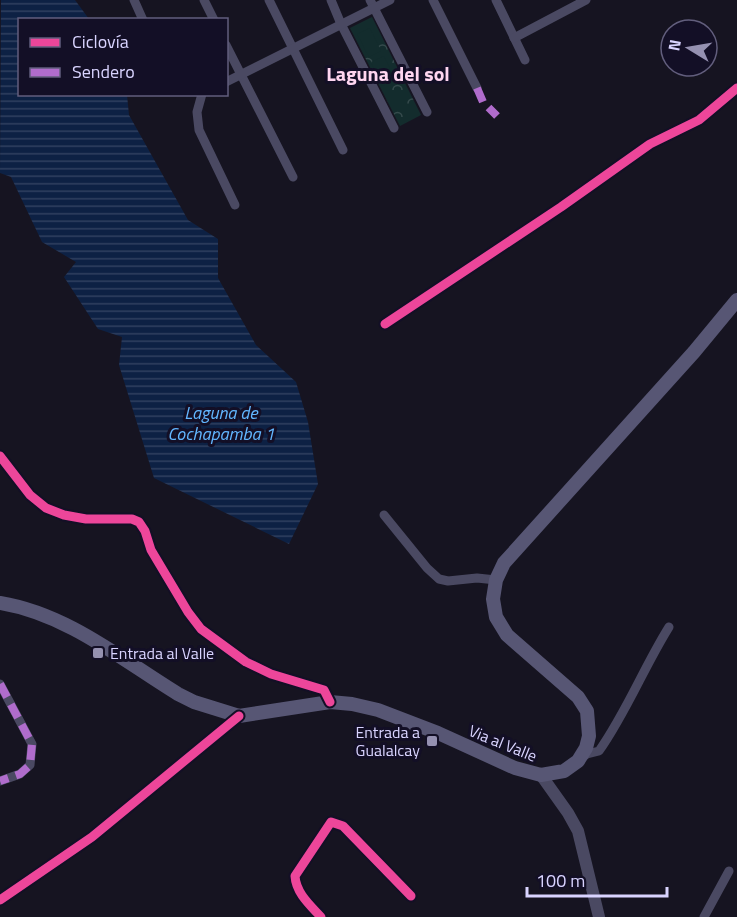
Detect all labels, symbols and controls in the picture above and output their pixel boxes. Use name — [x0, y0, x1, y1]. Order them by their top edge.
legend — [18, 18, 228, 96]
north arrow — [659, 18, 719, 78]
text: Ciclovía — [72, 28, 129, 55]
text: N — [661, 37, 687, 53]
text: Sendero — [72, 58, 135, 85]
district label: Laguna del sol — [326, 58, 450, 89]
water label: Laguna de Cochapamba 1 — [168, 399, 275, 447]
place label: Entrada al Valle — [110, 641, 214, 665]
marker: Entrada al Valle — [91, 646, 105, 660]
street label: Via al Valle — [465, 718, 541, 768]
place label: Entrada a Gualalcay — [355, 720, 420, 762]
marker: Entrada a Gualalcay — [425, 734, 439, 748]
scale bar — [527, 860, 666, 898]
text: 100 m — [536, 867, 585, 894]

